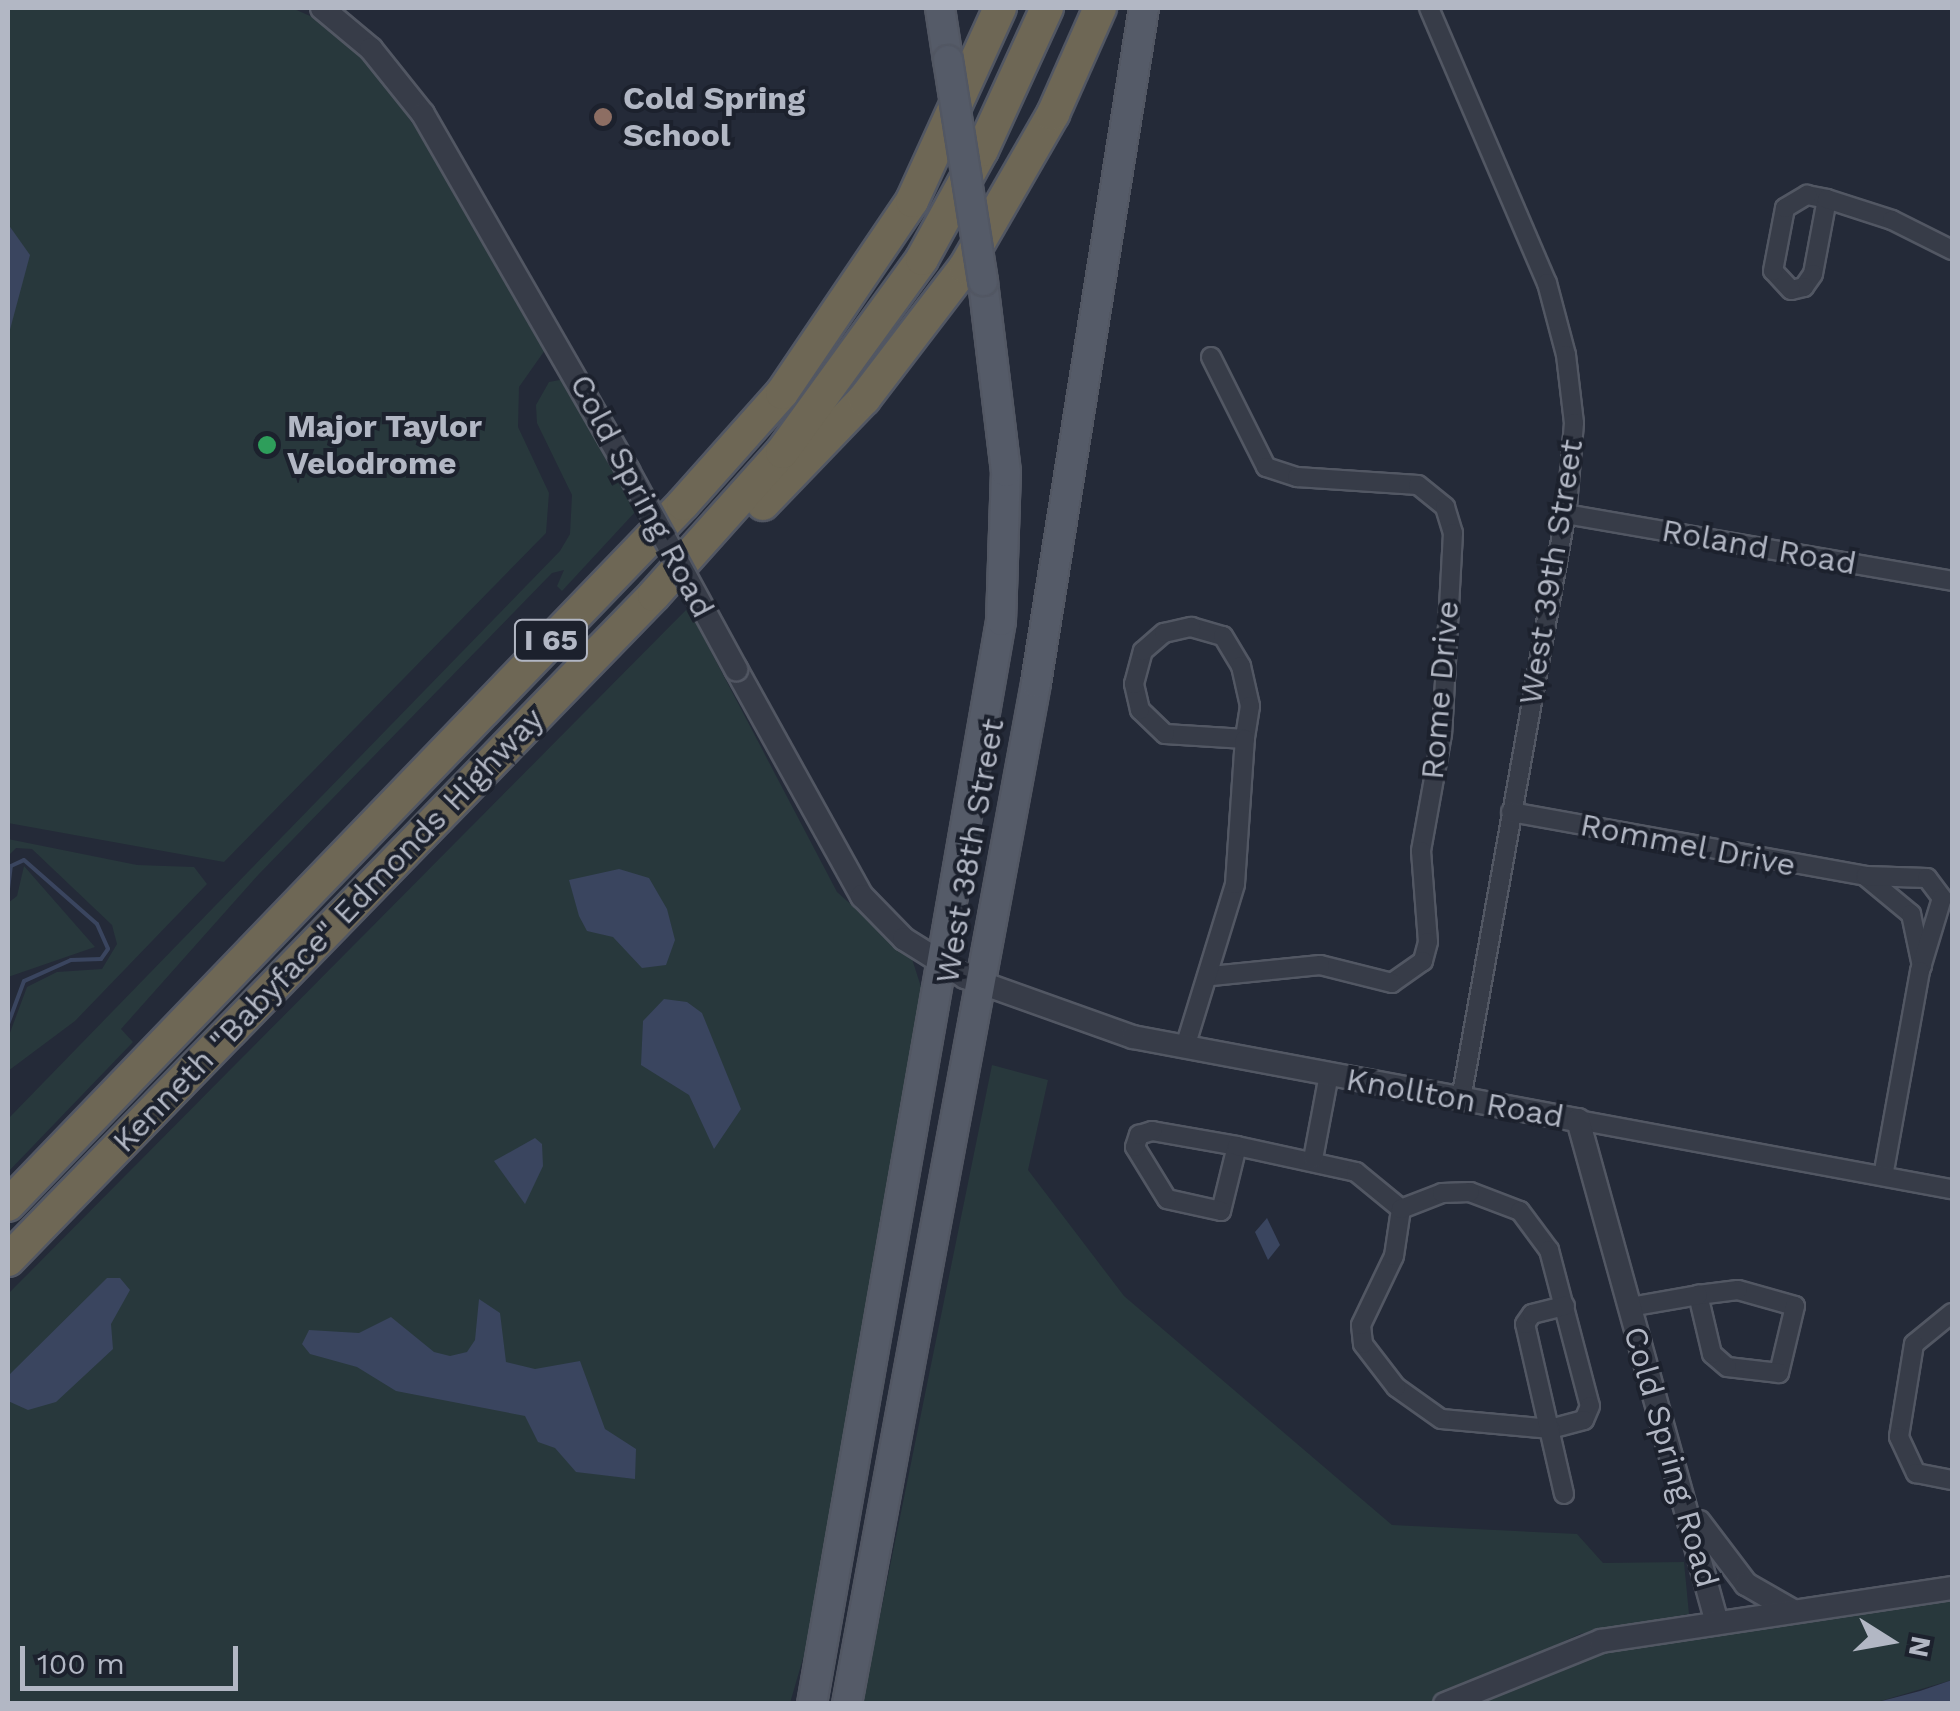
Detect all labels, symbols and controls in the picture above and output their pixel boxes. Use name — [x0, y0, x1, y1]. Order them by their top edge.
place label: Cold Spring School — [623, 80, 805, 155]
marker: Cold Spring School — [592, 106, 614, 128]
street label: Cold Spring Road — [562, 368, 722, 624]
place label: Major Taylor Velodrome — [287, 408, 483, 483]
marker: Major Taylor Velodrome — [256, 434, 278, 456]
street label: West 39th Street — [1511, 437, 1591, 707]
street label: Roland Road — [1659, 511, 1859, 583]
street label: Rome Drive — [1413, 599, 1467, 781]
road number: I 65 — [514, 615, 588, 665]
street label: Kenneth "Babyface" Edmonds Highway — [105, 700, 551, 1160]
street label: West 38th Street — [928, 716, 1012, 986]
street label: Rommel Drive — [1577, 805, 1799, 885]
street label: Knollton Road — [1343, 1060, 1567, 1136]
street label: Cold Spring Road — [1615, 1322, 1727, 1592]
north arrow — [1840, 1591, 1940, 1691]
scale bar — [25, 1626, 242, 1688]
text: N — [1902, 1633, 1938, 1660]
text: 100 m — [37, 1646, 125, 1681]

